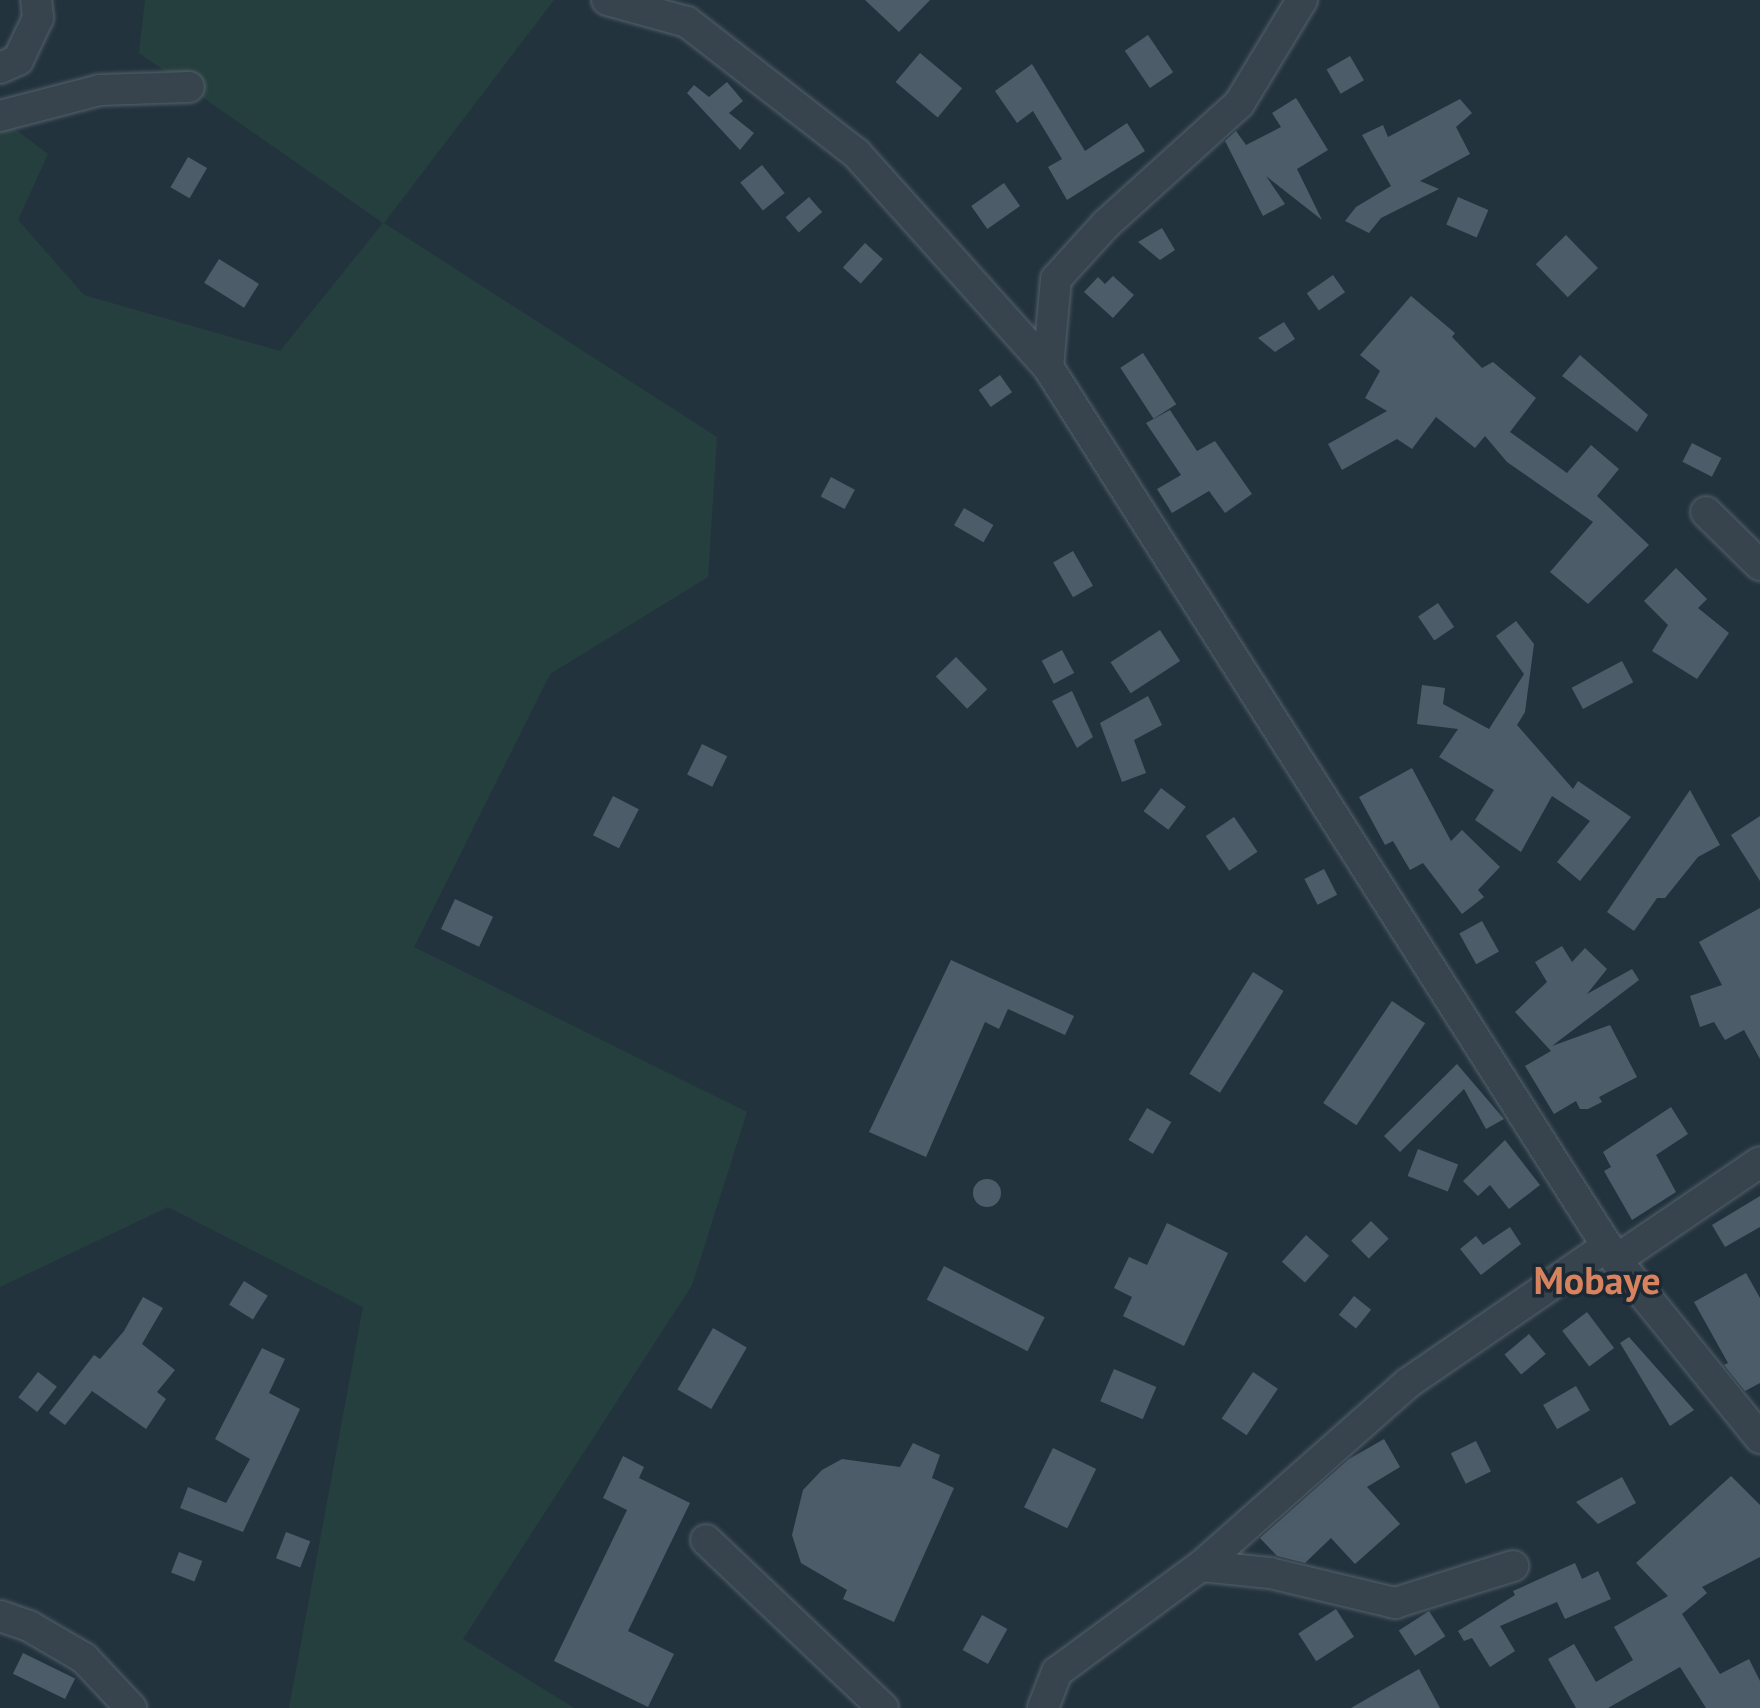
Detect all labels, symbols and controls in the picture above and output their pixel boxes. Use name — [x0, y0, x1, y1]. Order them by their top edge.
district label: Mobaye — [1533, 1257, 1661, 1303]

